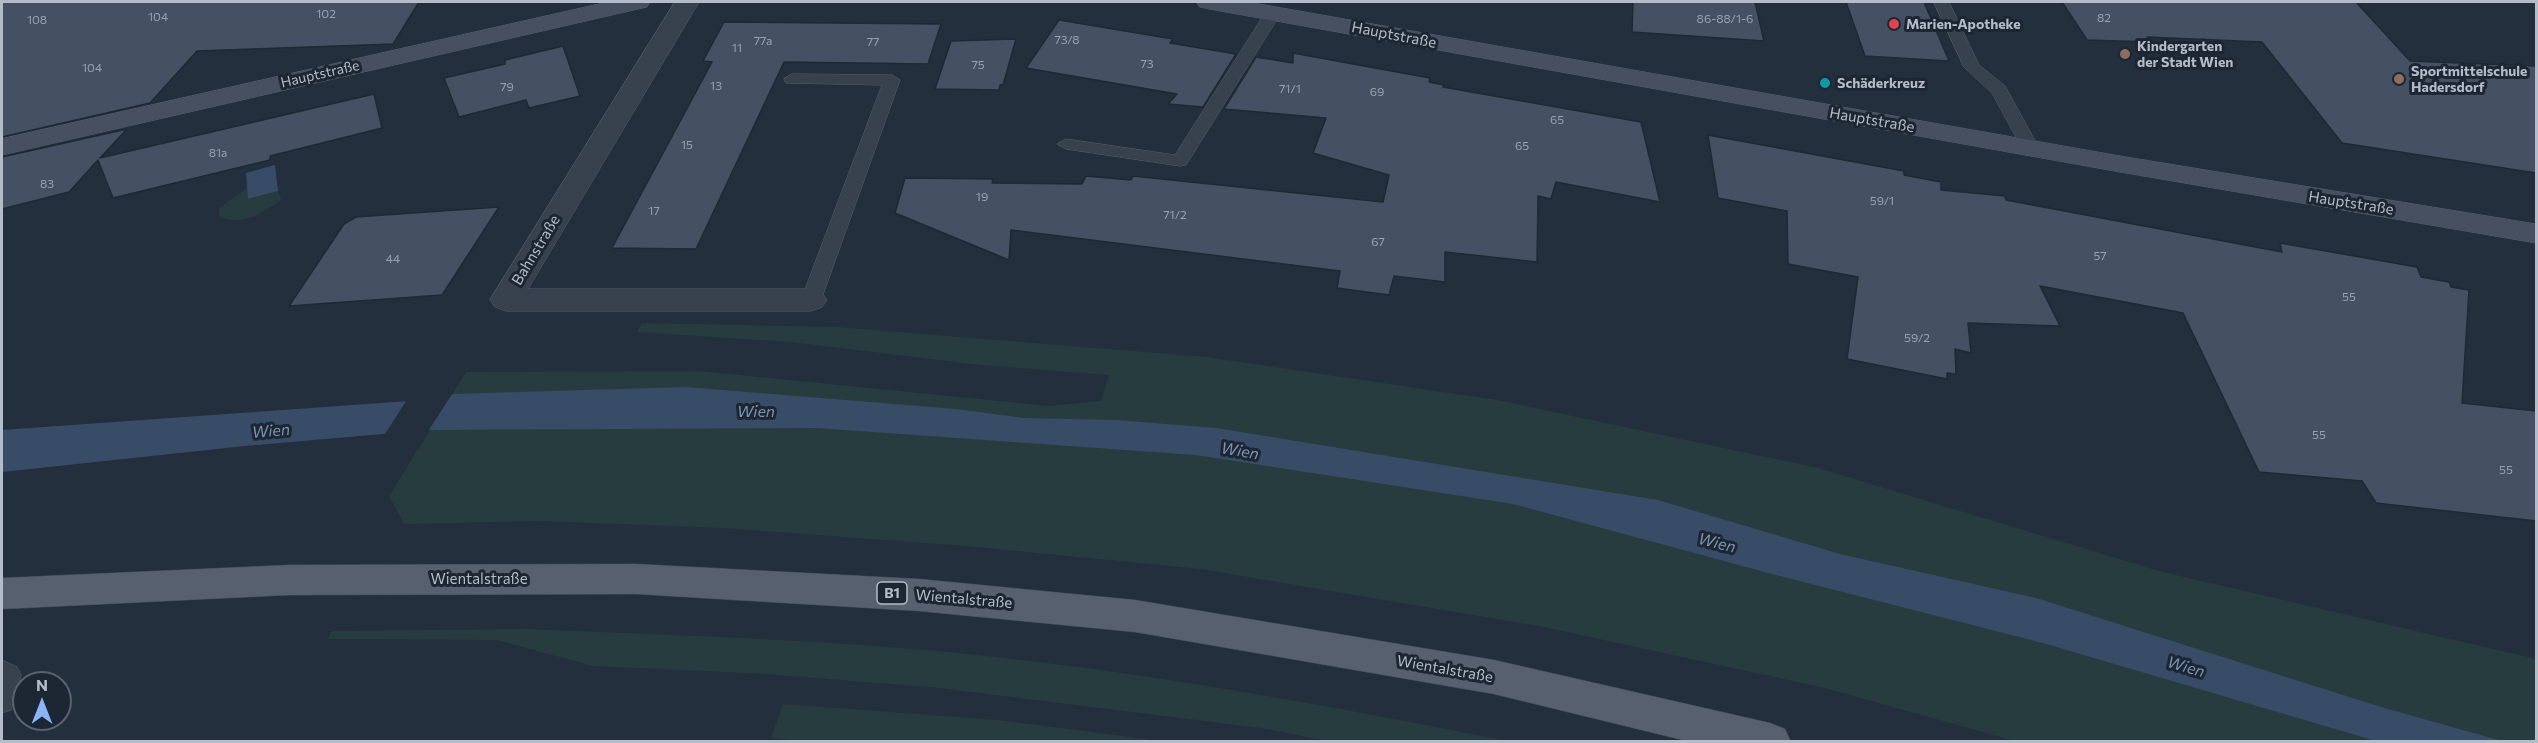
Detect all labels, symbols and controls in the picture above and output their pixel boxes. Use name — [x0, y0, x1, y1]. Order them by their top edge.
house number: 102 — [316, 7, 336, 21]
house number: 104 — [148, 10, 168, 24]
house number: 82 — [2097, 11, 2111, 25]
house number: 86-88/1-6 — [1697, 12, 1753, 26]
house number: 108 — [27, 13, 47, 27]
place label: Marien-Apotheke — [1906, 16, 2021, 32]
marker: Marien-Apotheke — [1887, 17, 1901, 31]
street label: Hauptstraße — [1350, 18, 1438, 52]
house number: 73/8 — [1054, 33, 1080, 47]
house number: 77a — [754, 34, 772, 48]
house number: 77 — [867, 35, 879, 49]
place label: Kindergarten der Stadt Wien — [2137, 38, 2233, 70]
house number: 11 — [732, 41, 742, 55]
marker: Kindergarten der Stadt Wien — [2118, 47, 2132, 61]
street label: Hauptstraße — [279, 57, 361, 91]
house number: 73 — [1140, 57, 1154, 71]
house number: 75 — [971, 58, 985, 72]
house number: 104 — [82, 61, 102, 75]
place label: Sportmittelschule Hadersdorf — [2411, 63, 2527, 96]
marker: Sportmittelschule Hadersdorf — [2392, 72, 2406, 86]
place label: Schäderkreuz — [1837, 75, 1925, 91]
marker: Schäderkreuz — [1818, 76, 1832, 90]
house number: 13 — [710, 79, 722, 93]
house number: 79 — [500, 80, 514, 94]
house number: 71/1 — [1279, 82, 1301, 96]
house number: 69 — [1370, 85, 1384, 99]
street label: Hauptstraße — [1828, 104, 1916, 136]
house number: 65 — [1550, 113, 1564, 127]
house number: 15 — [681, 138, 693, 152]
house number: 65 — [1515, 139, 1529, 153]
house number: 81a — [209, 146, 227, 160]
house number: 83 — [40, 177, 54, 191]
street label: Hauptstraße — [2307, 187, 2395, 219]
house number: 19 — [976, 190, 988, 204]
house number: 59/1 — [1870, 194, 1894, 208]
house number: 17 — [648, 204, 660, 218]
house number: 71/2 — [1163, 208, 1187, 222]
street label: Bahnstraße — [508, 212, 564, 288]
house number: 67 — [1371, 235, 1385, 249]
house number: 57 — [2093, 249, 2107, 263]
house number: 44 — [386, 252, 400, 266]
house number: 55 — [2342, 290, 2356, 304]
house number: 59/2 — [1904, 331, 1930, 345]
water label: Wien — [737, 402, 775, 422]
water label: Wien — [251, 420, 291, 442]
house number: 55 — [2312, 428, 2326, 442]
water label: Wien — [1220, 438, 1260, 464]
house number: 55 — [2499, 463, 2513, 477]
water label: Wien — [1696, 529, 1738, 557]
street label: Wientalstraße — [430, 570, 528, 588]
road number: B1 — [877, 582, 907, 604]
street label: Wientalstraße — [915, 586, 1013, 612]
street label: Wientalstraße — [1396, 652, 1494, 686]
water label: Wien — [2165, 653, 2207, 681]
north arrow — [12, 671, 72, 731]
text: N — [36, 675, 48, 694]

